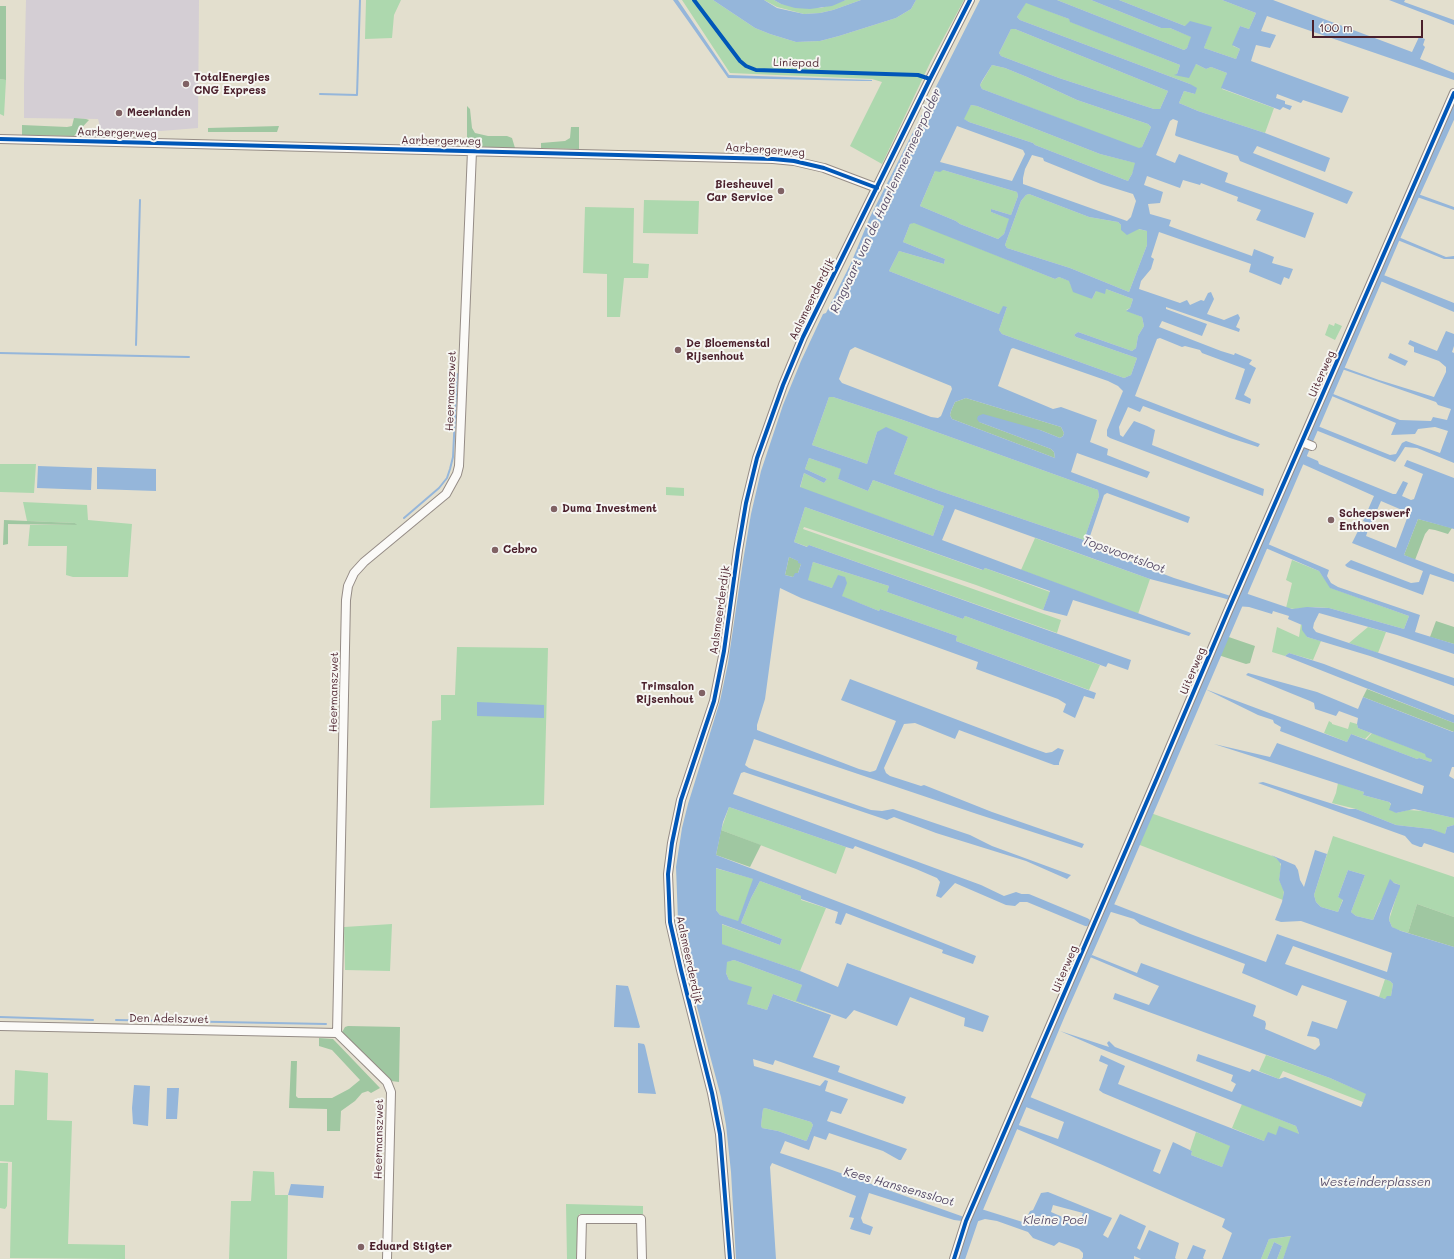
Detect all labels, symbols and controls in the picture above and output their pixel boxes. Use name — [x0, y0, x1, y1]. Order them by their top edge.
scale bar — [1314, 12, 1425, 38]
text: 100 m — [1319, 19, 1353, 35]
street label: Liniepad — [773, 56, 819, 70]
place label: TotalEnergies CNG Express — [194, 71, 270, 97]
marker: TotalEnergies CNG Express — [181, 79, 191, 89]
water label: Ringvaart van de Haarlemmermeerpolder — [827, 86, 945, 316]
place label: Meerlanden — [127, 106, 191, 120]
marker: Meerlanden — [114, 108, 124, 118]
street label: Aarbergerweg — [77, 125, 157, 141]
street label: Aarbergerweg — [401, 134, 481, 148]
street label: Aarbergerweg — [725, 141, 805, 159]
place label: Biesheuvel Car Service — [706, 178, 773, 204]
marker: Biesheuvel Car Service — [776, 186, 786, 196]
street label: Aalsmeerderdijk — [786, 256, 838, 342]
place label: De Bloemenstal Rijsenhout — [686, 337, 770, 363]
marker: De Bloemenstal Rijsenhout — [673, 345, 683, 355]
street label: Uiterweg — [1306, 349, 1338, 399]
street label: Heermanszwet — [443, 351, 459, 431]
place label: Duma Investment — [562, 502, 657, 516]
marker: Duma Investment — [549, 504, 559, 514]
place label: Scheepswerf Enthoven — [1339, 507, 1410, 533]
marker: Scheepswerf Enthoven — [1326, 515, 1336, 525]
water label: Topsvoortsloot — [1081, 533, 1167, 577]
place label: Cebro — [503, 543, 537, 557]
marker: Cebro — [490, 545, 500, 555]
street label: Aalsmeerderdijk — [707, 565, 733, 655]
street label: Uiterweg — [1177, 646, 1209, 696]
street label: Heermanszwet — [327, 652, 341, 732]
place label: Trimsalon Rijsenhout — [636, 680, 694, 706]
marker: Trimsalon Rijsenhout — [697, 688, 707, 698]
street label: Aalsmeerderdijk — [673, 915, 705, 1005]
street label: Uiterweg — [1049, 944, 1081, 994]
street label: Den Adelszwet — [129, 1012, 209, 1026]
street label: Heermanszwet — [372, 1099, 386, 1179]
water label: Kees Hanssenssloot — [842, 1164, 956, 1210]
water label: Westeinderplassen — [1319, 1175, 1431, 1189]
water label: Kleine Poel — [1023, 1213, 1087, 1227]
place label: Eduard Stigter — [369, 1240, 452, 1254]
marker: Eduard Stigter — [356, 1242, 366, 1252]

